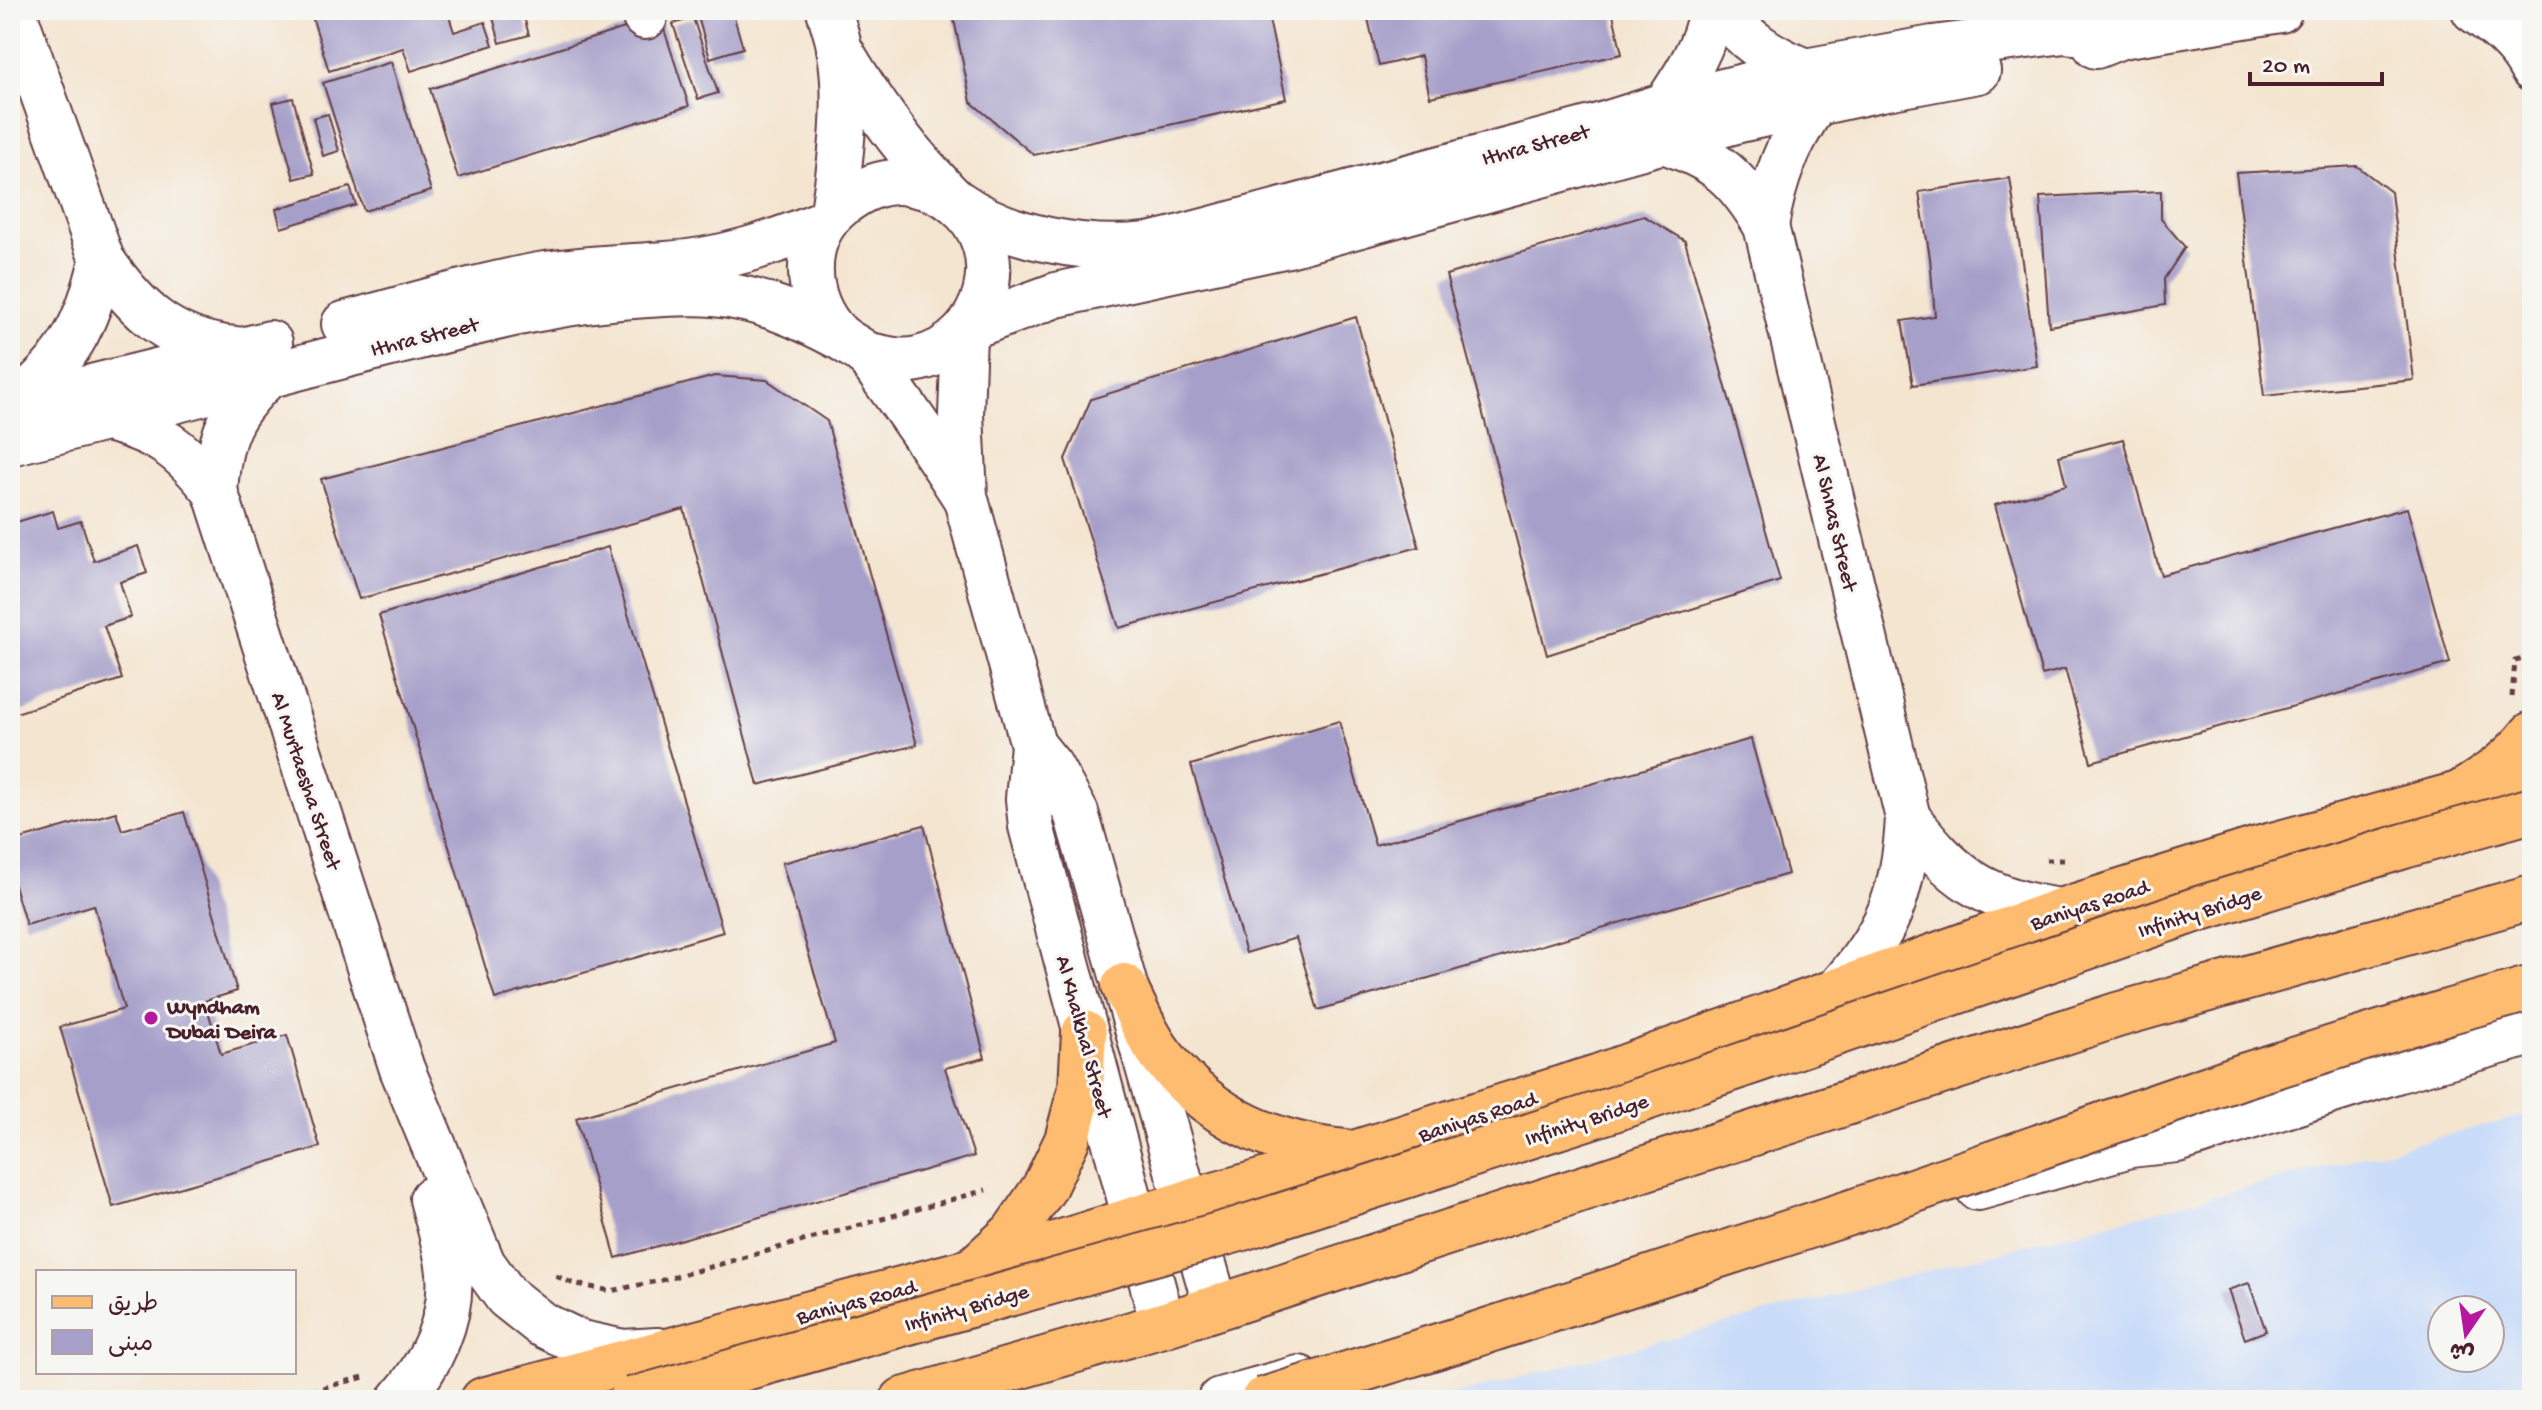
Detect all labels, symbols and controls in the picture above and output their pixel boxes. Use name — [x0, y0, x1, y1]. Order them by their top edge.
scale bar — [2250, 36, 2382, 86]
text: 20 m — [2262, 53, 2310, 82]
street label: Ithra Street — [1480, 120, 1594, 174]
street label: Ithra Street — [368, 312, 483, 365]
street label: Al Shnas Street — [1805, 452, 1862, 596]
street label: Al Murtaesha Street — [263, 689, 346, 875]
street label: Baniyas Road — [2027, 875, 2155, 938]
street label: Infinity Bridge — [2135, 881, 2266, 946]
street label: Al Khalkhal Street — [1048, 953, 1117, 1123]
place label: Wyndham Dubai Deira — [165, 996, 278, 1047]
marker: Wyndham Dubai Deira — [142, 1009, 160, 1027]
street label: Baniyas Road — [1415, 1087, 1543, 1150]
street label: Infinity Bridge — [1522, 1089, 1653, 1154]
legend — [36, 1270, 296, 1374]
street label: Baniyas Road — [793, 1275, 922, 1333]
street label: Infinity Bridge — [902, 1280, 1033, 1340]
text: طريق — [108, 1291, 158, 1320]
north arrow — [2426, 1294, 2506, 1374]
text: مبنى — [108, 1331, 153, 1360]
text: ش — [2448, 1334, 2477, 1365]

